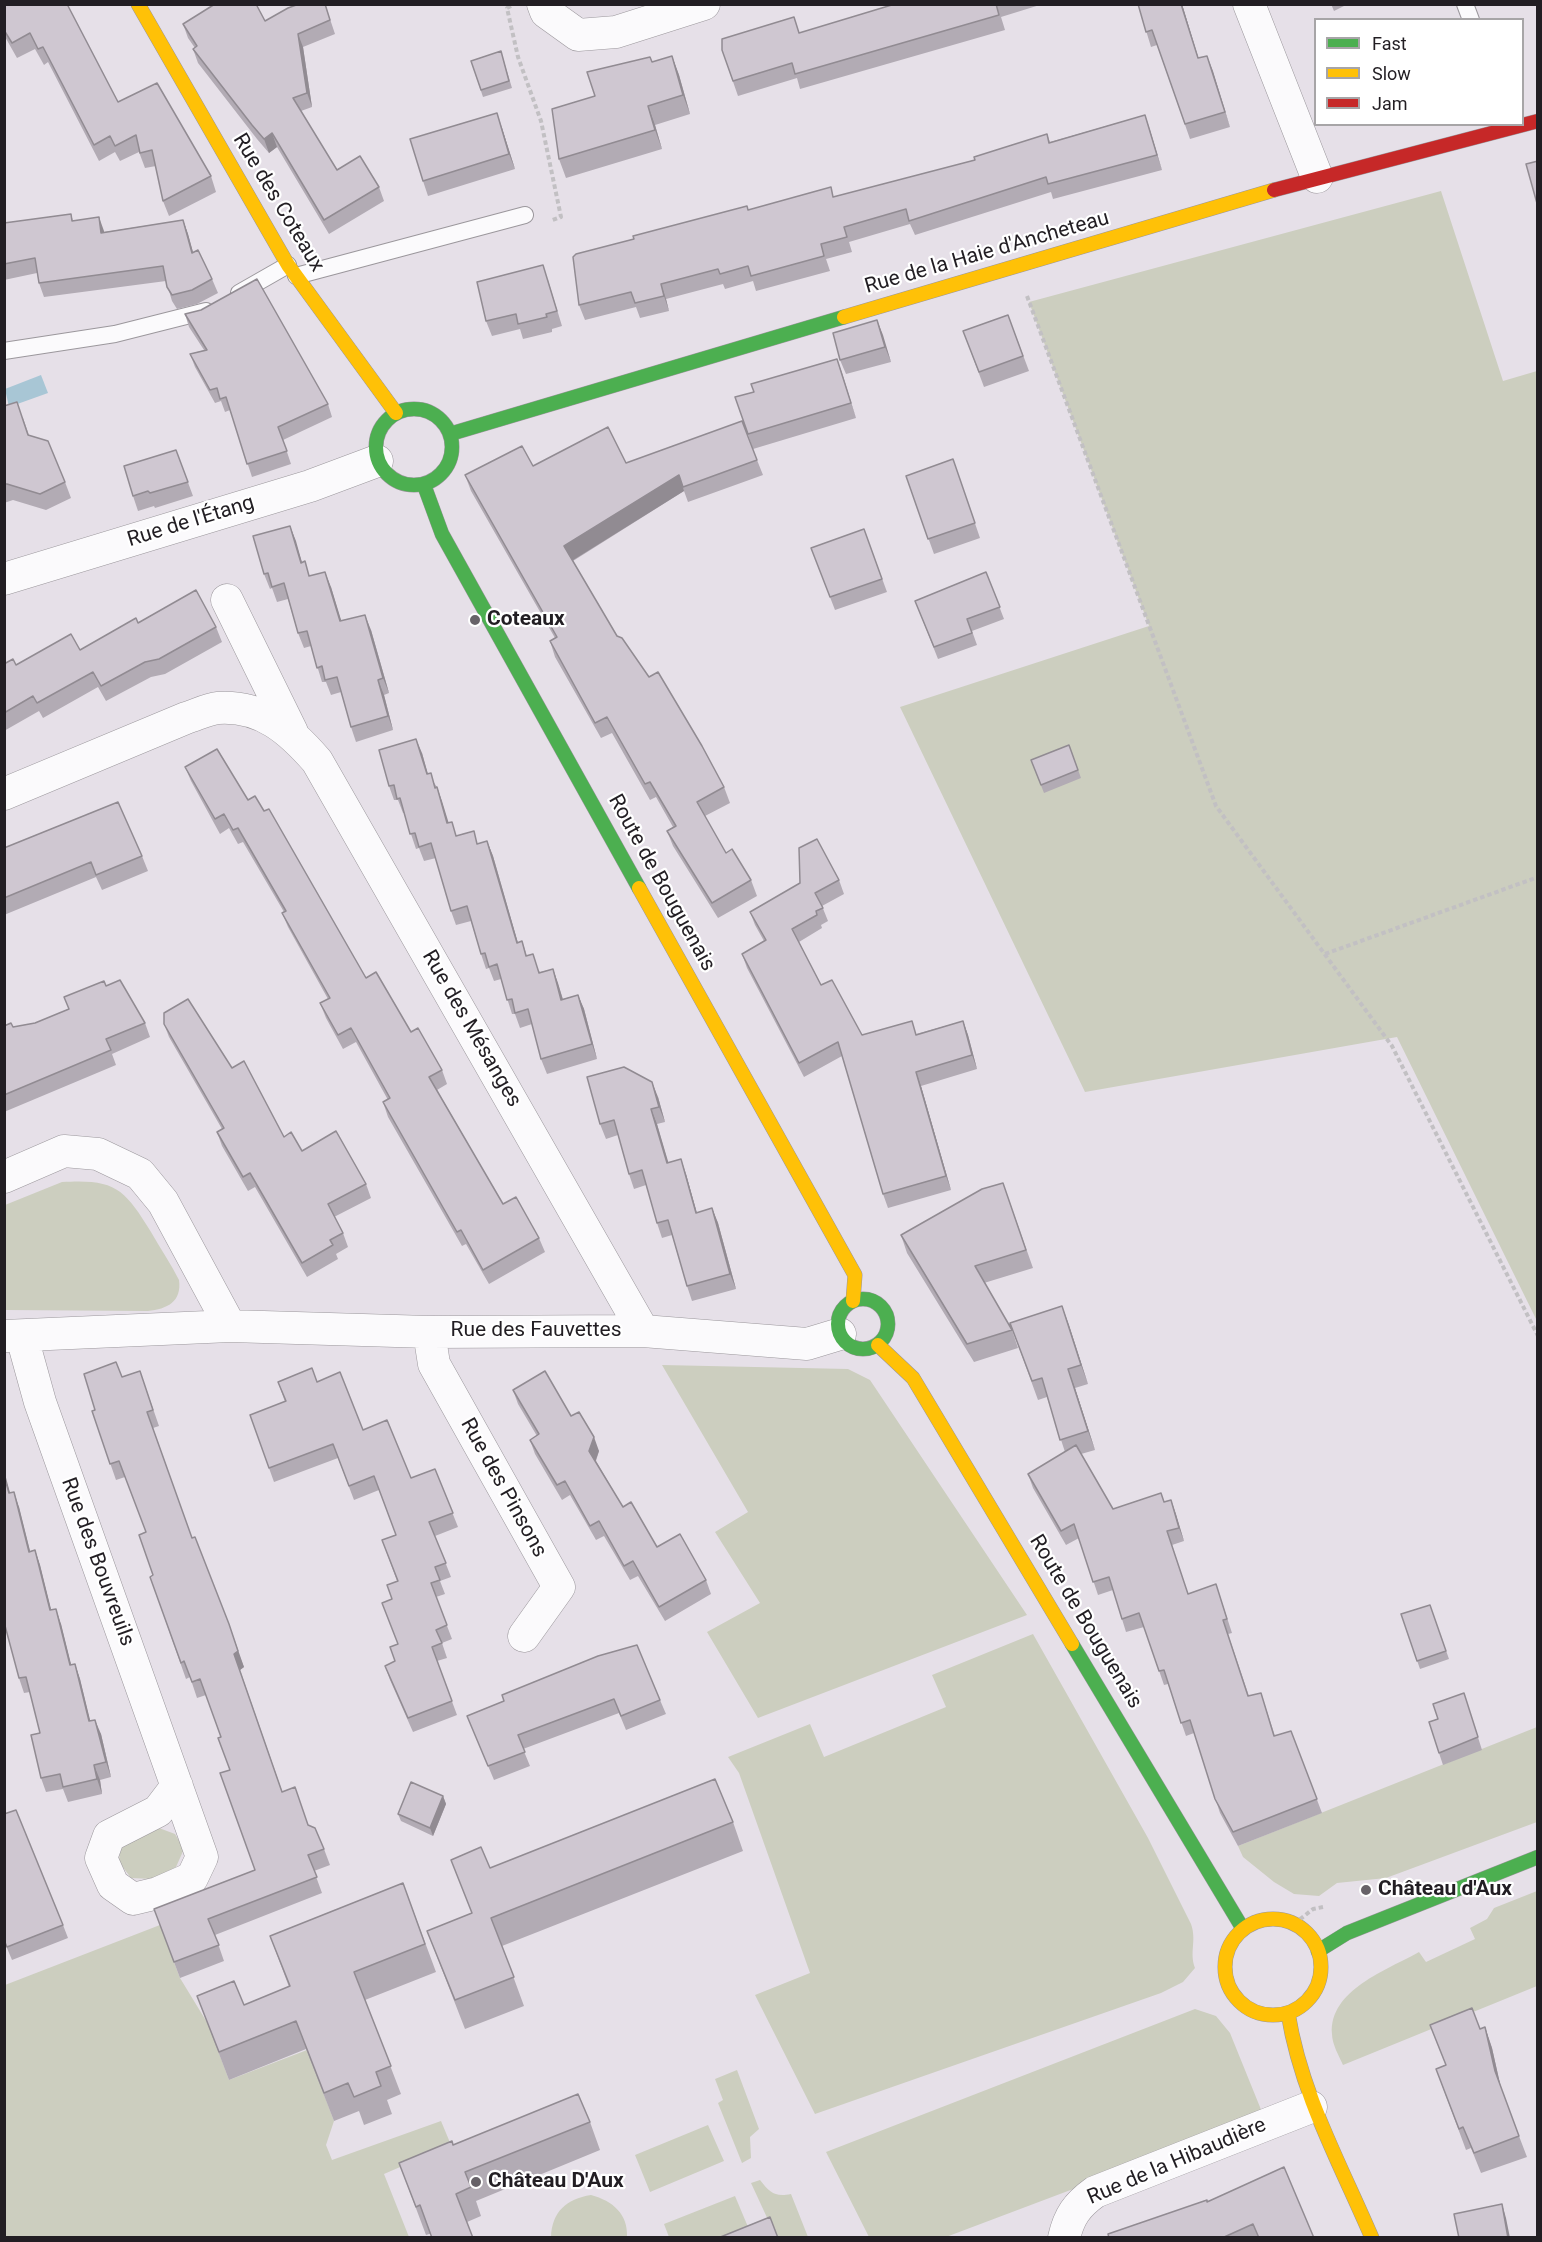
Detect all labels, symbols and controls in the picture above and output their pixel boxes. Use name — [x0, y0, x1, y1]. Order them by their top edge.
legend — [1314, 18, 1524, 126]
text: Fast — [1372, 33, 1407, 54]
text: Slow — [1372, 63, 1411, 84]
text: Jam — [1372, 93, 1408, 114]
street label: Rue des Coteaux — [227, 129, 329, 277]
street label: Rue de la Haie d'Ancheteau — [862, 206, 1112, 300]
street label: Rue de l'Étang — [124, 491, 258, 553]
place label: Coteaux — [487, 607, 565, 633]
marker: Coteaux — [468, 613, 482, 627]
street label: Route de Bouguenais — [602, 790, 720, 976]
street label: Rue des Mésanges — [416, 946, 526, 1112]
street label: Rue des Fauvettes — [450, 1318, 622, 1344]
street label: Rue des Pinsons — [454, 1414, 552, 1562]
street label: Rue des Bouvreuils — [55, 1474, 139, 1650]
street label: Route de Bouguenais — [1023, 1531, 1147, 1713]
place label: Château d'Aux — [1378, 1877, 1512, 1903]
marker: Château d'Aux — [1359, 1883, 1373, 1897]
street label: Rue de la Hibaudière — [1084, 2113, 1270, 2211]
place label: Château D'Aux — [488, 2169, 624, 2195]
marker: Château D'Aux — [469, 2175, 483, 2189]

